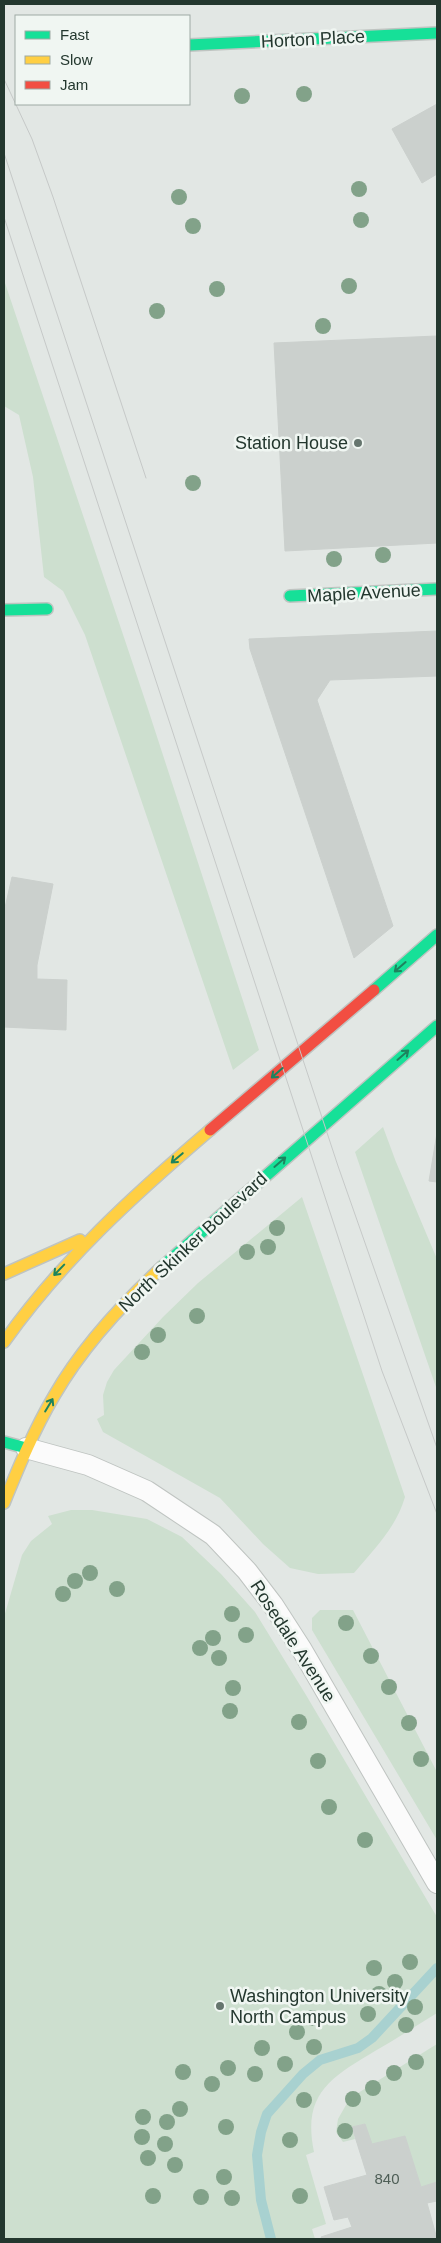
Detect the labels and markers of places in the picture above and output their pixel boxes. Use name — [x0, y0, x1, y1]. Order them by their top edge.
place label: Station House — [235, 433, 348, 453]
marker: Station House — [352, 437, 364, 449]
place label: Washington University North Campus — [230, 1986, 408, 2027]
marker: Washington University North Campus — [214, 2000, 226, 2012]

